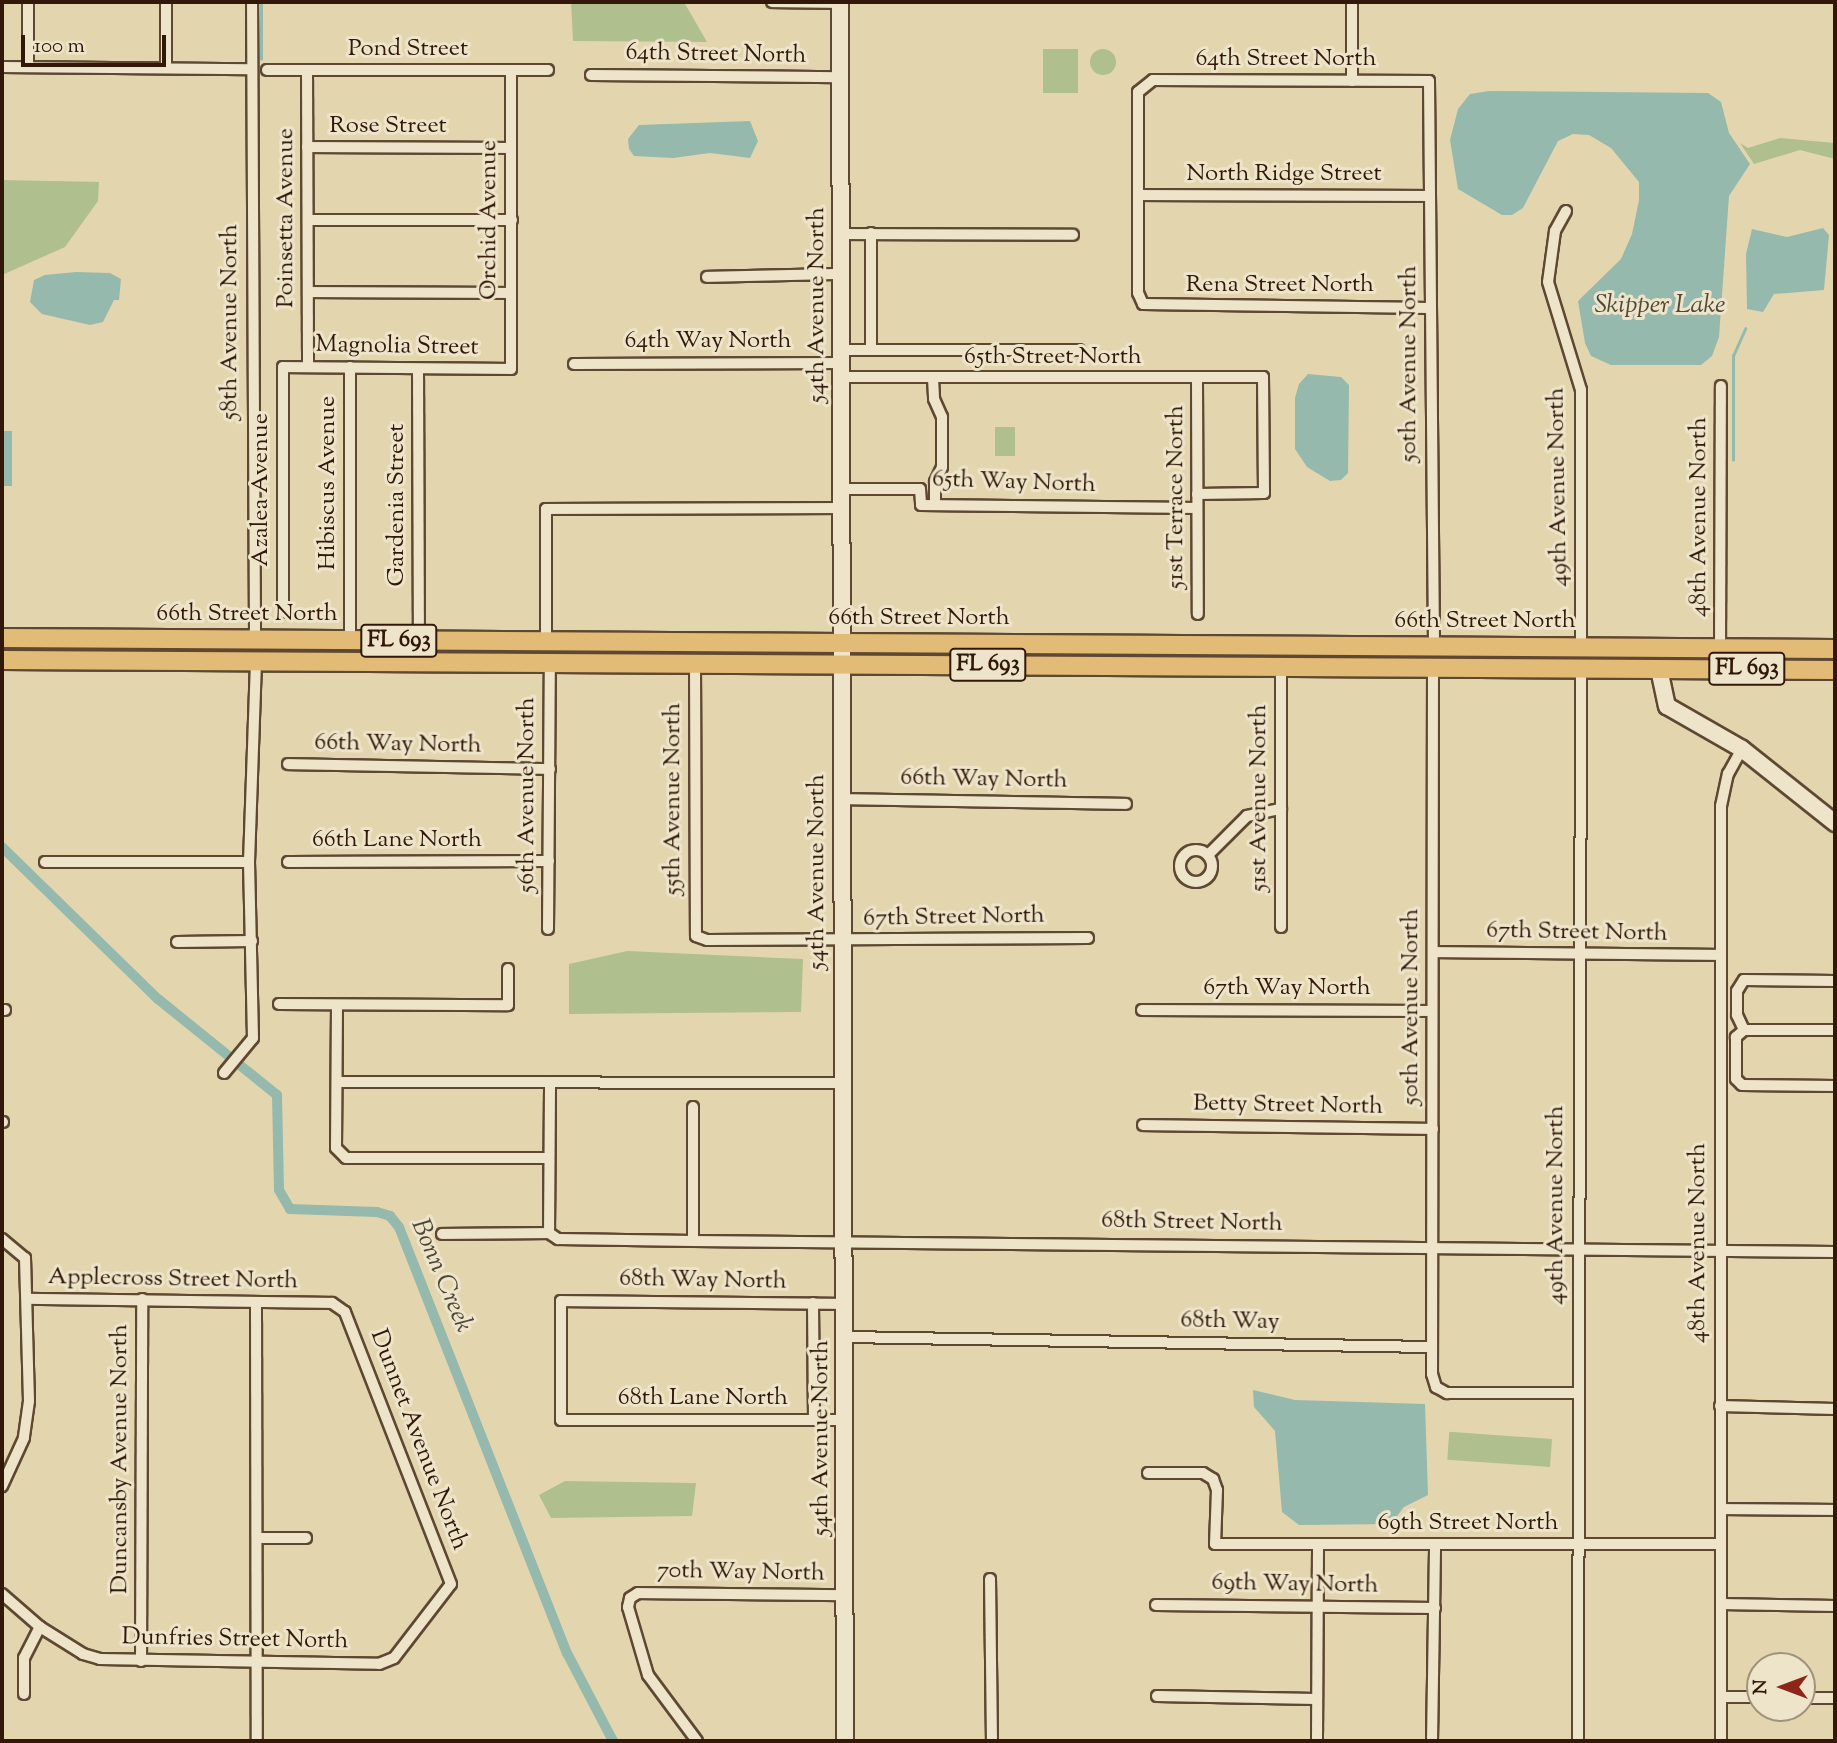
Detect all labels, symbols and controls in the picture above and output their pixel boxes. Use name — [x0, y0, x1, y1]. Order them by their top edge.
scale bar — [24, 21, 170, 65]
text: 100 m — [34, 32, 85, 62]
street label: Pond Street — [348, 36, 468, 64]
street label: 64th Street North — [625, 39, 807, 71]
street label: 64th Street North — [1195, 46, 1377, 74]
street label: Rose Street — [329, 113, 447, 141]
street label: Poinsetta Avenue — [273, 128, 301, 308]
street label: Orchid Avenue — [476, 140, 504, 300]
street label: North Ridge Street — [1186, 161, 1382, 189]
street label: 54th Avenue North — [804, 207, 832, 403]
street label: 58th Avenue North — [217, 224, 245, 420]
street label: 50th Avenue North — [1396, 266, 1424, 462]
street label: Rena Street North — [1186, 272, 1374, 300]
water label: Skipper Lake — [1594, 290, 1726, 322]
street label: 64th Way North — [624, 328, 792, 356]
street label: Magnolia Street — [315, 331, 479, 363]
street label: 65th Street North — [964, 344, 1142, 372]
street label: 49th Avenue North — [1543, 387, 1575, 587]
street label: Hibiscus Avenue — [315, 396, 343, 570]
street label: 51st Terrace North — [1163, 405, 1191, 589]
street label: Azalea Avenue — [248, 413, 276, 567]
street label: 48th Avenue North — [1686, 417, 1714, 617]
street label: Gardenia Street — [384, 423, 412, 587]
street label: 65th Way North — [932, 466, 1096, 500]
street label: 66th Street North — [156, 601, 338, 629]
street label: 66th Street North — [828, 605, 1010, 633]
street label: 66th Street North — [1394, 608, 1576, 636]
road number: FL 693 — [359, 622, 439, 660]
road number: FL 693 — [948, 646, 1028, 684]
road number: FL 693 — [1707, 650, 1787, 688]
street label: 56th Avenue North — [514, 697, 542, 893]
street label: 55th Avenue North — [660, 703, 688, 895]
street label: 51st Avenue North — [1246, 704, 1274, 892]
street label: 66th Way North — [314, 729, 482, 761]
street label: 66th Way North — [900, 764, 1068, 796]
street label: 54th Avenue North — [804, 774, 832, 970]
street label: 66th Lane North — [312, 827, 482, 855]
street label: 67th Street North — [863, 902, 1045, 934]
street label: 50th Avenue North — [1398, 909, 1426, 1105]
street label: 67th Street North — [1486, 917, 1668, 949]
street label: 67th Way North — [1203, 975, 1371, 1003]
street label: Betty Street North — [1193, 1090, 1383, 1122]
street label: 49th Avenue North — [1543, 1105, 1571, 1305]
street label: 48th Avenue North — [1685, 1143, 1713, 1343]
street label: 68th Street North — [1101, 1207, 1283, 1239]
water label: Bonn Creek — [403, 1215, 479, 1337]
street label: Applecross Street North — [48, 1263, 298, 1297]
street label: 68th Way North — [619, 1265, 787, 1297]
street label: 68th Way — [1180, 1307, 1280, 1337]
street label: Duncansby Avenue North — [107, 1324, 135, 1594]
street label: Dunnet Avenue North — [363, 1326, 473, 1554]
street label: 54th Avenue North — [808, 1340, 836, 1536]
street label: 68th Lane North — [618, 1385, 788, 1413]
street label: 69th Street North — [1377, 1510, 1559, 1538]
street label: 70th Way North — [657, 1557, 825, 1589]
street label: 69th Way North — [1211, 1569, 1379, 1601]
street label: Dunfries Street North — [121, 1624, 349, 1656]
north arrow — [1746, 1652, 1816, 1722]
text: N — [1748, 1679, 1775, 1695]

